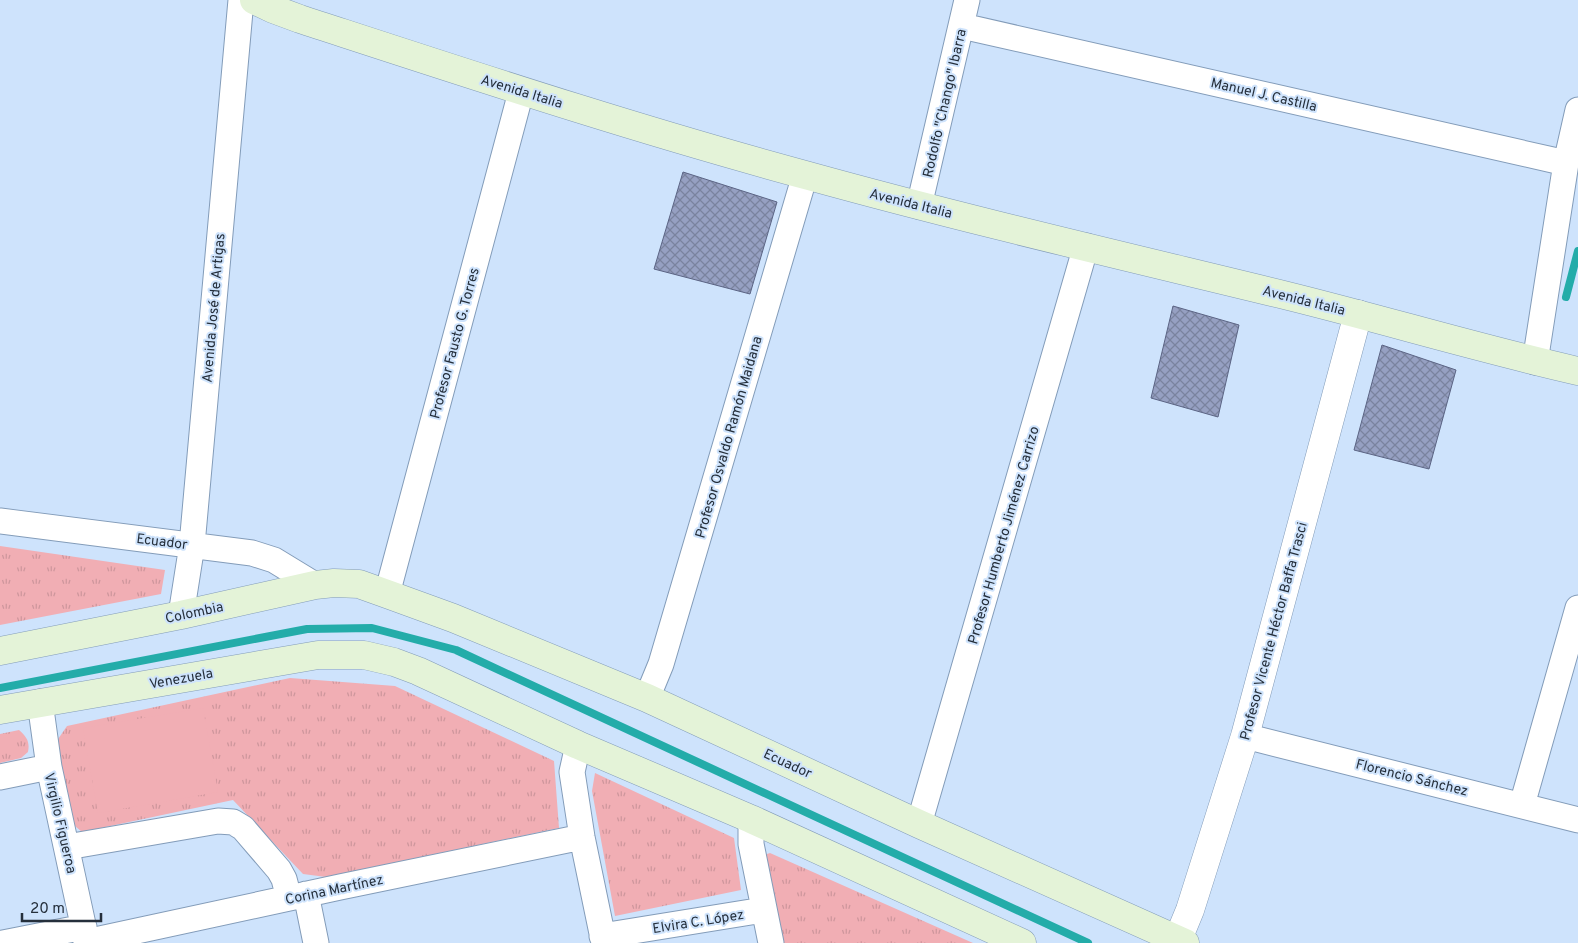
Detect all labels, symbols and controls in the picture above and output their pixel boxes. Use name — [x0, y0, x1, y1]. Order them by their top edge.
street label: Rodolfo "Chango" Ibarra — [920, 27, 971, 179]
street label: Avenida Italia — [479, 72, 565, 113]
street label: Manuel J. Castilla — [1209, 75, 1318, 116]
street label: Avenida Italia — [868, 186, 954, 223]
street label: Avenida José de Artigas — [199, 233, 229, 384]
street label: Profesor Fausto G. Torres — [427, 266, 484, 421]
street label: Avenida Italia — [1261, 283, 1347, 320]
street label: Profesor Osvaldo Ramón Maidana — [692, 334, 766, 540]
street label: Profesor Humberto Jiménez Carrizo — [965, 424, 1044, 646]
street label: Profesor Vicente Héctor Baffa Trasci — [1237, 520, 1312, 742]
street label: Ecuador — [135, 531, 189, 554]
street label: Colombia — [164, 599, 225, 628]
street label: Venezuela — [148, 666, 214, 693]
street label: Ecuador — [760, 746, 815, 783]
street label: Florencio Sánchez — [1354, 756, 1470, 801]
street label: Virgilio Figueroa — [40, 771, 79, 875]
street label: Corina Martínez — [284, 872, 385, 909]
scale bar — [22, 890, 101, 922]
text: 20 m — [30, 900, 65, 919]
street label: Elvira C. López — [651, 907, 745, 938]

